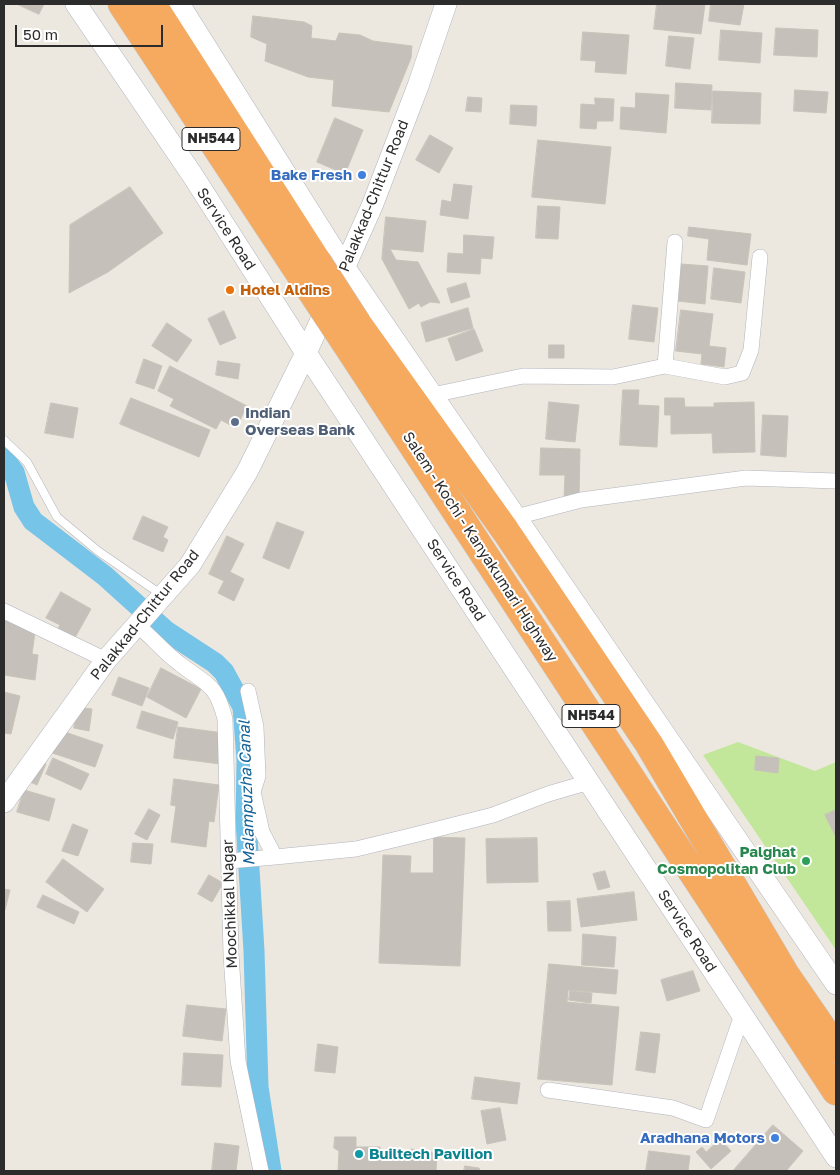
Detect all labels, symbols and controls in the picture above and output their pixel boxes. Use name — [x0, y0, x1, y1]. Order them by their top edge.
scale bar — [18, 15, 165, 47]
text: 50 m — [23, 25, 58, 43]
street label: Palakkad-Chittur Road — [335, 117, 413, 275]
road number: NH544 — [182, 128, 240, 150]
place label: Bake Fresh — [271, 166, 352, 184]
marker: Bake Fresh — [356, 169, 368, 181]
street label: Service Road — [193, 185, 259, 273]
place label: Hotel Aldins — [240, 281, 330, 299]
marker: Hotel Aldins — [224, 284, 236, 296]
place label: Indian Overseas Bank — [245, 404, 355, 439]
marker: Indian Overseas Bank — [229, 416, 241, 428]
street label: Salem - Kochi - Kanyakumari Highway — [399, 429, 561, 665]
street label: Service Road — [423, 536, 489, 624]
street label: Palakkad-Chittur Road — [87, 546, 203, 684]
road number: NH544 — [562, 704, 620, 728]
water label: Malampuzha Canal — [235, 720, 259, 866]
street label: Moochikkal Nagar — [219, 839, 241, 969]
place label: Palghat Cosmopolitan Club — [657, 843, 796, 878]
marker: Palghat Cosmopolitan Club — [800, 855, 812, 867]
street label: Service Road — [654, 887, 720, 975]
place label: Aradhana Motors — [640, 1129, 765, 1147]
marker: Aradhana Motors — [769, 1132, 781, 1144]
place label: Builtech Pavilion — [369, 1145, 492, 1163]
marker: Builtech Pavilion — [353, 1148, 365, 1160]

